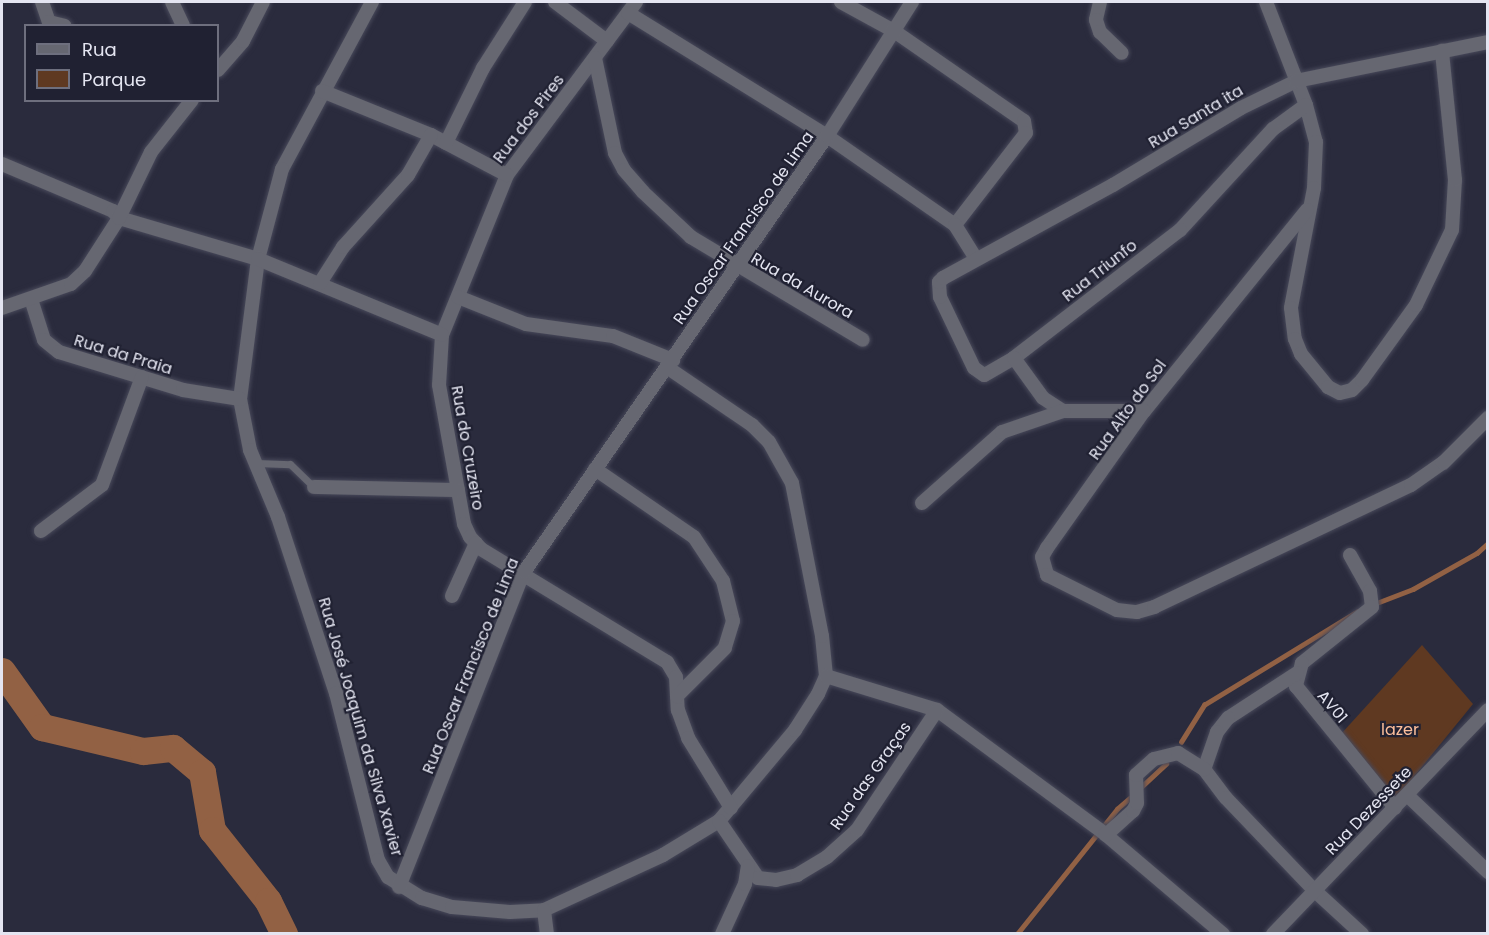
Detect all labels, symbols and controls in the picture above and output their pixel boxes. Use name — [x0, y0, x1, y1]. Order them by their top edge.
legend — [24, 24, 219, 102]
text: Rua — [82, 37, 117, 62]
text: Parque — [82, 67, 146, 92]
street label: Rua dos Pires — [489, 71, 569, 167]
street label: Rua Santa ita — [1145, 81, 1247, 153]
street label: Rua Oscar Francisco de Lima — [670, 128, 818, 328]
street label: Rua Triunfo — [1059, 236, 1141, 306]
street label: Rua da Aurora — [747, 249, 857, 323]
street label: Rua da Praia — [72, 331, 174, 379]
street label: Rua Alto do Sol — [1085, 356, 1171, 464]
street label: Rua do Cruzeiro — [447, 384, 487, 512]
street label: Rua Oscar Francisco de Lima — [419, 555, 523, 777]
street label: Rua José Joaquim da Silva Xavier — [314, 595, 406, 859]
street label: AV01 — [1313, 687, 1351, 727]
street label: Rua das Graças — [827, 718, 915, 834]
park label: lazer — [1381, 720, 1419, 740]
street label: Rua Dezessete — [1322, 763, 1416, 859]

